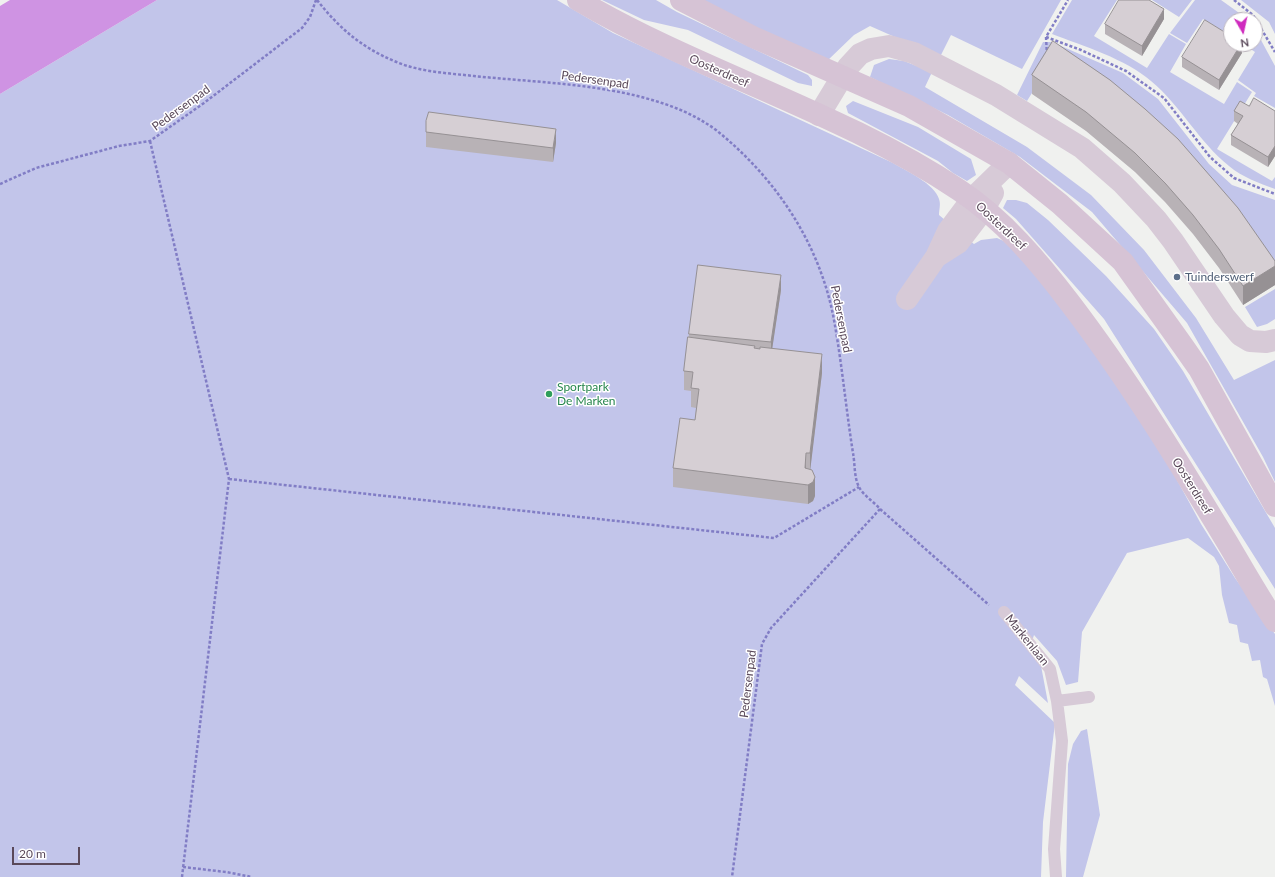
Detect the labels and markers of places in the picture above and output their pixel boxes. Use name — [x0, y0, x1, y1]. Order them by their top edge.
place label: Tuinderswerf — [1185, 270, 1254, 284]
marker: Tuinderswerf — [1172, 272, 1182, 282]
place label: Sportpark De Marken — [557, 380, 616, 408]
marker: Sportpark De Marken — [544, 389, 554, 399]

